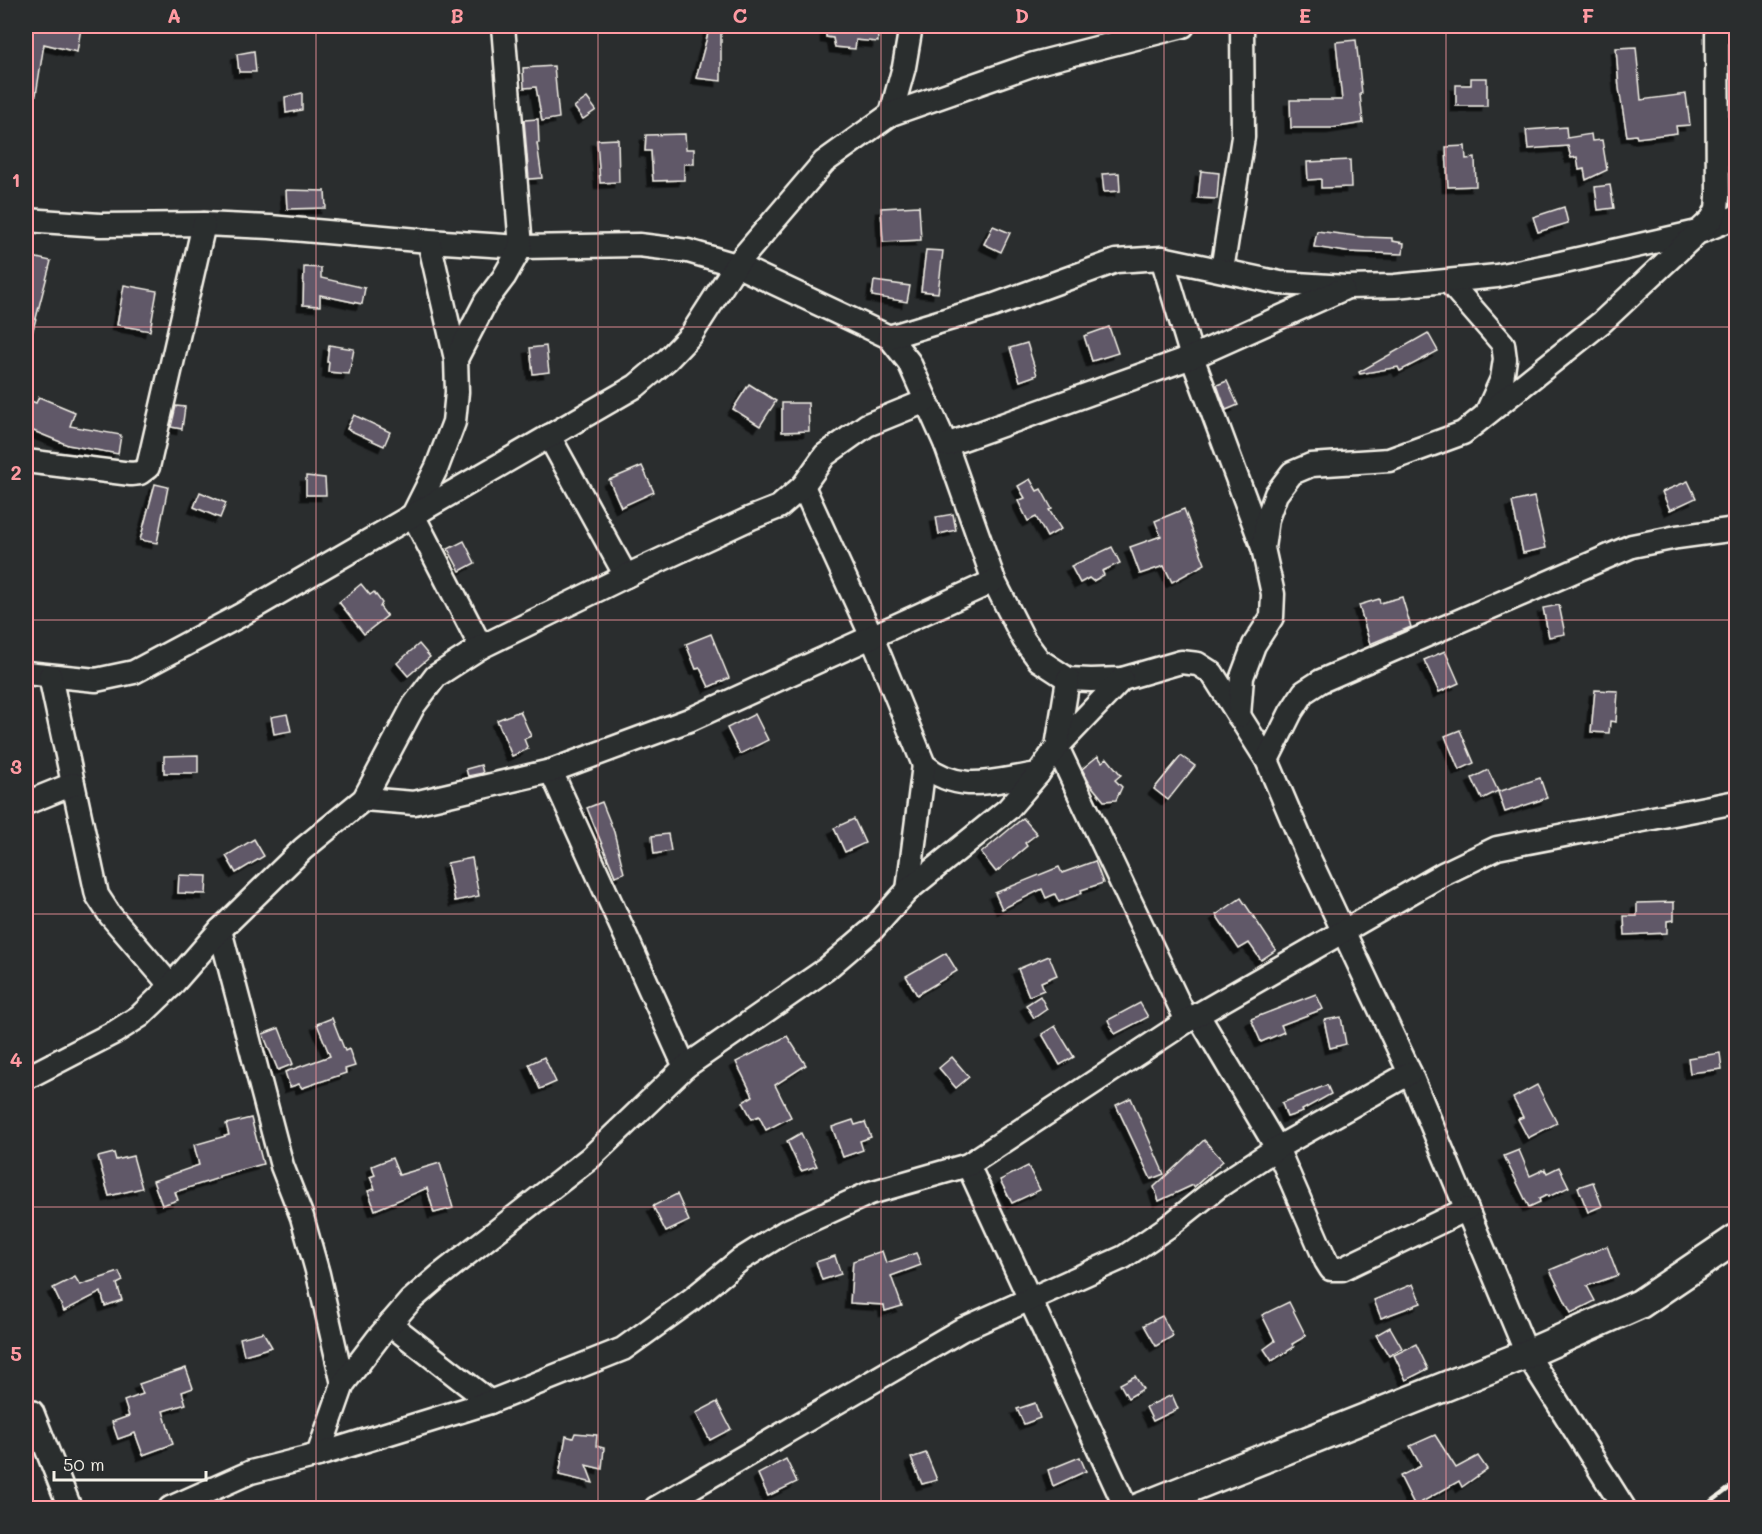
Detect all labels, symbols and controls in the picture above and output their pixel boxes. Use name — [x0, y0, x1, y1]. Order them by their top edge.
text: A — [167, 2, 181, 28]
text: B — [450, 2, 464, 28]
text: C — [733, 2, 748, 28]
text: D — [1015, 2, 1029, 28]
text: E — [1299, 2, 1311, 28]
text: F — [1582, 2, 1595, 28]
text: 1 — [12, 166, 20, 192]
text: 2 — [10, 459, 22, 485]
text: 3 — [10, 753, 22, 779]
text: 4 — [10, 1046, 23, 1072]
text: 5 — [10, 1340, 22, 1366]
scale bar — [54, 1444, 206, 1482]
text: 50 m — [63, 1452, 105, 1476]

